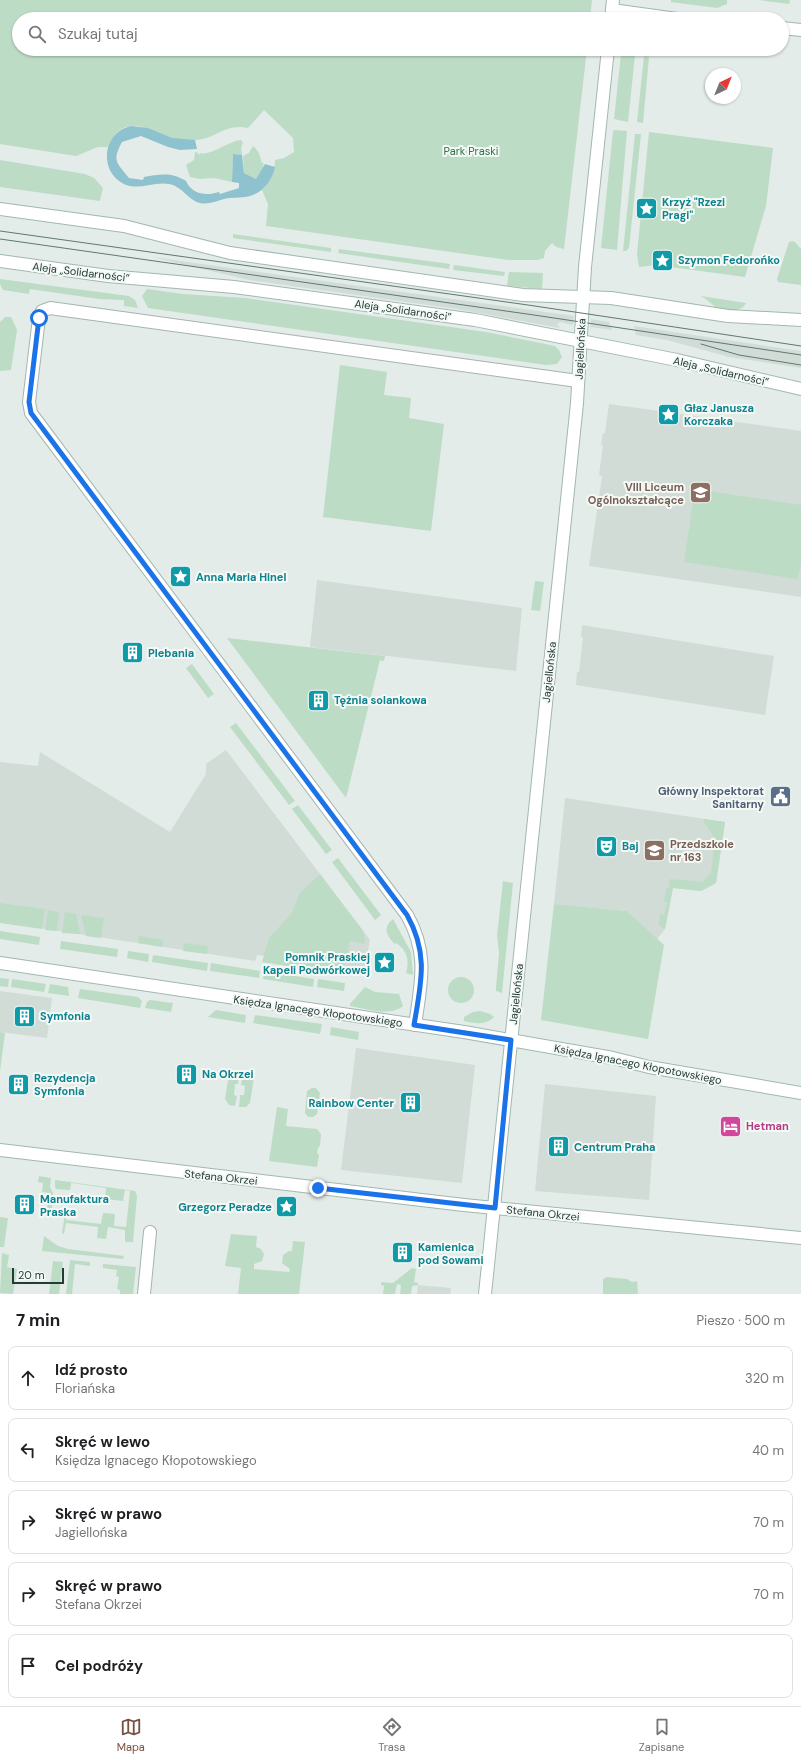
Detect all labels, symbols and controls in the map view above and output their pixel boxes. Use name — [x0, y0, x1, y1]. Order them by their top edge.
search box — [12, 12, 789, 56]
icon: search — [26, 23, 48, 45]
text: Szukaj tutaj — [58, 24, 138, 44]
north arrow — [705, 68, 741, 104]
park label: Park Praski — [444, 144, 498, 158]
place icon: Krzyż "Rzezi Pragi" — [634, 195, 660, 221]
place label: Krzyż "Rzezi Pragi" — [662, 195, 725, 222]
place icon: Szymon Fedorońko — [650, 247, 676, 273]
place label: Szymon Fedorońko — [678, 253, 780, 267]
street label: Aleja „Solidarności” — [32, 259, 130, 285]
street label: Aleja „Solidarności” — [354, 296, 452, 324]
route start — [30, 309, 48, 327]
street label: Jagiellońska — [571, 318, 589, 380]
street label: Aleja „Solidarności” — [672, 353, 770, 389]
place icon: Głaz Janusza Korczaka — [656, 401, 682, 427]
place label: Głaz Janusza Korczaka — [684, 401, 754, 428]
place label: VIII Liceum Ogólnokształcące — [588, 480, 684, 507]
school or university icon: VIII Liceum Ogólnokształcące — [687, 480, 713, 506]
place icon: Anna Maria Hinel — [167, 564, 193, 590]
place label: Anna Maria Hinel — [196, 570, 286, 584]
building icon: Plebania — [119, 640, 145, 666]
street label: Jagiellońska — [539, 641, 559, 703]
place label: Plebania — [148, 646, 194, 660]
building icon: Tężnia solankowa — [305, 687, 331, 713]
place label: Tężnia solankowa — [334, 693, 427, 707]
place label: Główny Inspektorat Sanitarny — [658, 784, 764, 811]
public building icon: Główny Inspektorat Sanitarny — [767, 784, 793, 810]
theatre icon: Baj — [594, 833, 620, 859]
school or university icon: Przedszkole nr 163 — [642, 837, 668, 863]
place label: Przedszkole nr 163 — [670, 837, 734, 864]
place label: Baj — [622, 839, 638, 853]
place label: Pomnik Praskiej Kapeli Podwórkowej — [263, 950, 370, 977]
place icon: Pomnik Praskiej Kapeli Podwórkowej — [372, 950, 398, 976]
street label: Jagiellońska — [506, 963, 526, 1025]
street label: Księdza Ignacego Kłopotowskiego — [233, 992, 403, 1030]
building icon: Symfonia — [12, 1003, 38, 1029]
place label: Symfonia — [40, 1009, 90, 1023]
street label: Księdza Ignacego Kłopotowskiego — [553, 1041, 723, 1087]
building icon: Na Okrzei — [174, 1061, 200, 1087]
place label: Na Okrzei — [202, 1067, 254, 1081]
building icon: Rezydencja Symfonia — [5, 1071, 31, 1097]
place label: Rezydencja Symfonia — [34, 1071, 96, 1098]
building icon: Rainbow Center — [397, 1090, 423, 1116]
place label: Rainbow Center — [308, 1096, 394, 1110]
hotel icon: Hetman — [717, 1113, 743, 1139]
place label: Hetman — [746, 1119, 789, 1133]
building icon: Centrum Praha — [546, 1134, 572, 1160]
place label: Centrum Praha — [574, 1140, 655, 1154]
street label: Stefana Okrzei — [184, 1166, 258, 1188]
route end — [309, 1179, 327, 1197]
building icon: Manufaktura Praska — [11, 1192, 37, 1218]
place label: Manufaktura Praska — [40, 1192, 109, 1219]
place icon: Grzegorz Peradze — [274, 1194, 300, 1220]
place label: Grzegorz Peradze — [178, 1200, 272, 1214]
street label: Stefana Okrzei — [506, 1202, 580, 1224]
building icon: Kamienica pod Sowami — [390, 1240, 416, 1266]
place label: Kamienica pod Sowami — [418, 1240, 483, 1267]
scale bar — [12, 1266, 64, 1285]
text: 20 m — [18, 1268, 44, 1282]
text: 7 min — [16, 1309, 60, 1331]
text: Pieszo · 500 m — [697, 1312, 785, 1329]
text: Idź prosto — [55, 1360, 128, 1380]
icon: ahead — [17, 1367, 39, 1389]
text: 320 m — [745, 1370, 784, 1387]
text: Floriańska — [55, 1380, 115, 1397]
text: Skręć w lewo — [55, 1432, 150, 1452]
icon: left — [17, 1439, 39, 1461]
text: 40 m — [752, 1442, 784, 1459]
text: Księdza Ignacego Kłopotowskiego — [55, 1452, 257, 1469]
text: Skręć w prawo — [55, 1504, 162, 1524]
icon: right — [17, 1511, 39, 1533]
text: 70 m — [753, 1514, 784, 1531]
text: Jagiellońska — [55, 1524, 127, 1541]
text: Skręć w prawo — [55, 1576, 162, 1596]
icon: right — [17, 1583, 39, 1605]
text: 70 m — [753, 1586, 784, 1603]
text: Stefana Okrzei — [55, 1596, 142, 1613]
icon: arrive — [17, 1655, 39, 1677]
text: Cel podróży — [55, 1656, 143, 1676]
tab: Mapa — [117, 1716, 145, 1754]
tab: Trasa — [378, 1716, 405, 1754]
tab: Zapisane — [639, 1716, 684, 1754]

